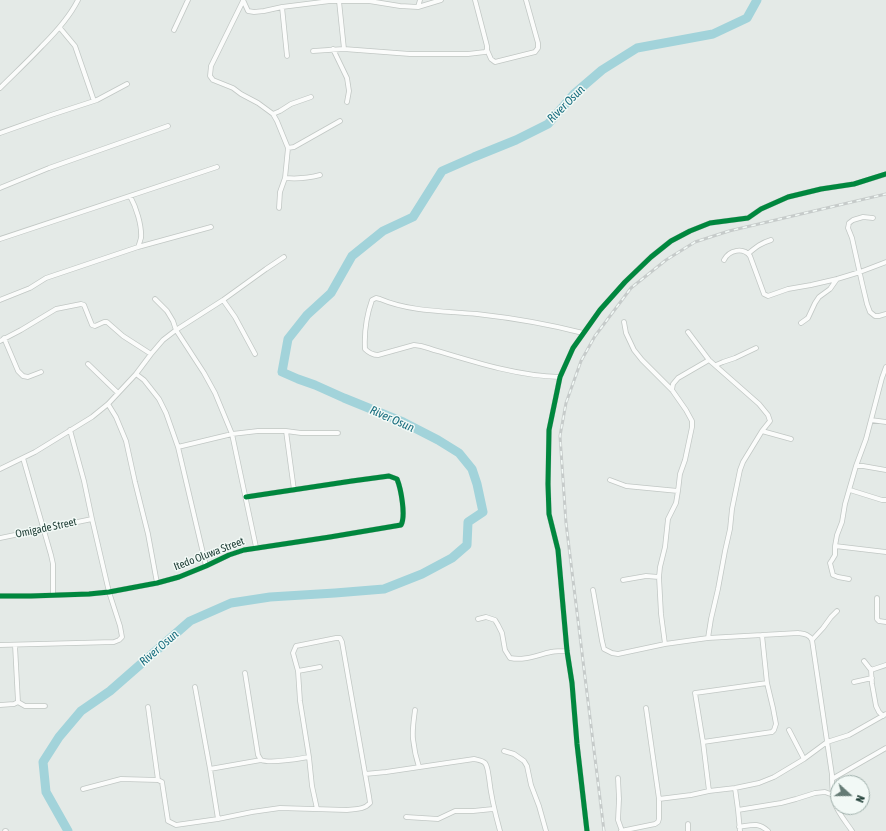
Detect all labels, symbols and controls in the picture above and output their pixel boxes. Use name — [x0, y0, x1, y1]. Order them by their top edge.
water label: River Osun — [544, 82, 588, 126]
water label: River Osun — [368, 403, 416, 435]
street label: Omigade Street — [14, 515, 78, 541]
street label: Itedo Oluwa Street — [172, 534, 246, 574]
water label: River Osun — [137, 627, 181, 669]
north arrow — [830, 775, 870, 815]
text: N — [854, 794, 867, 804]

